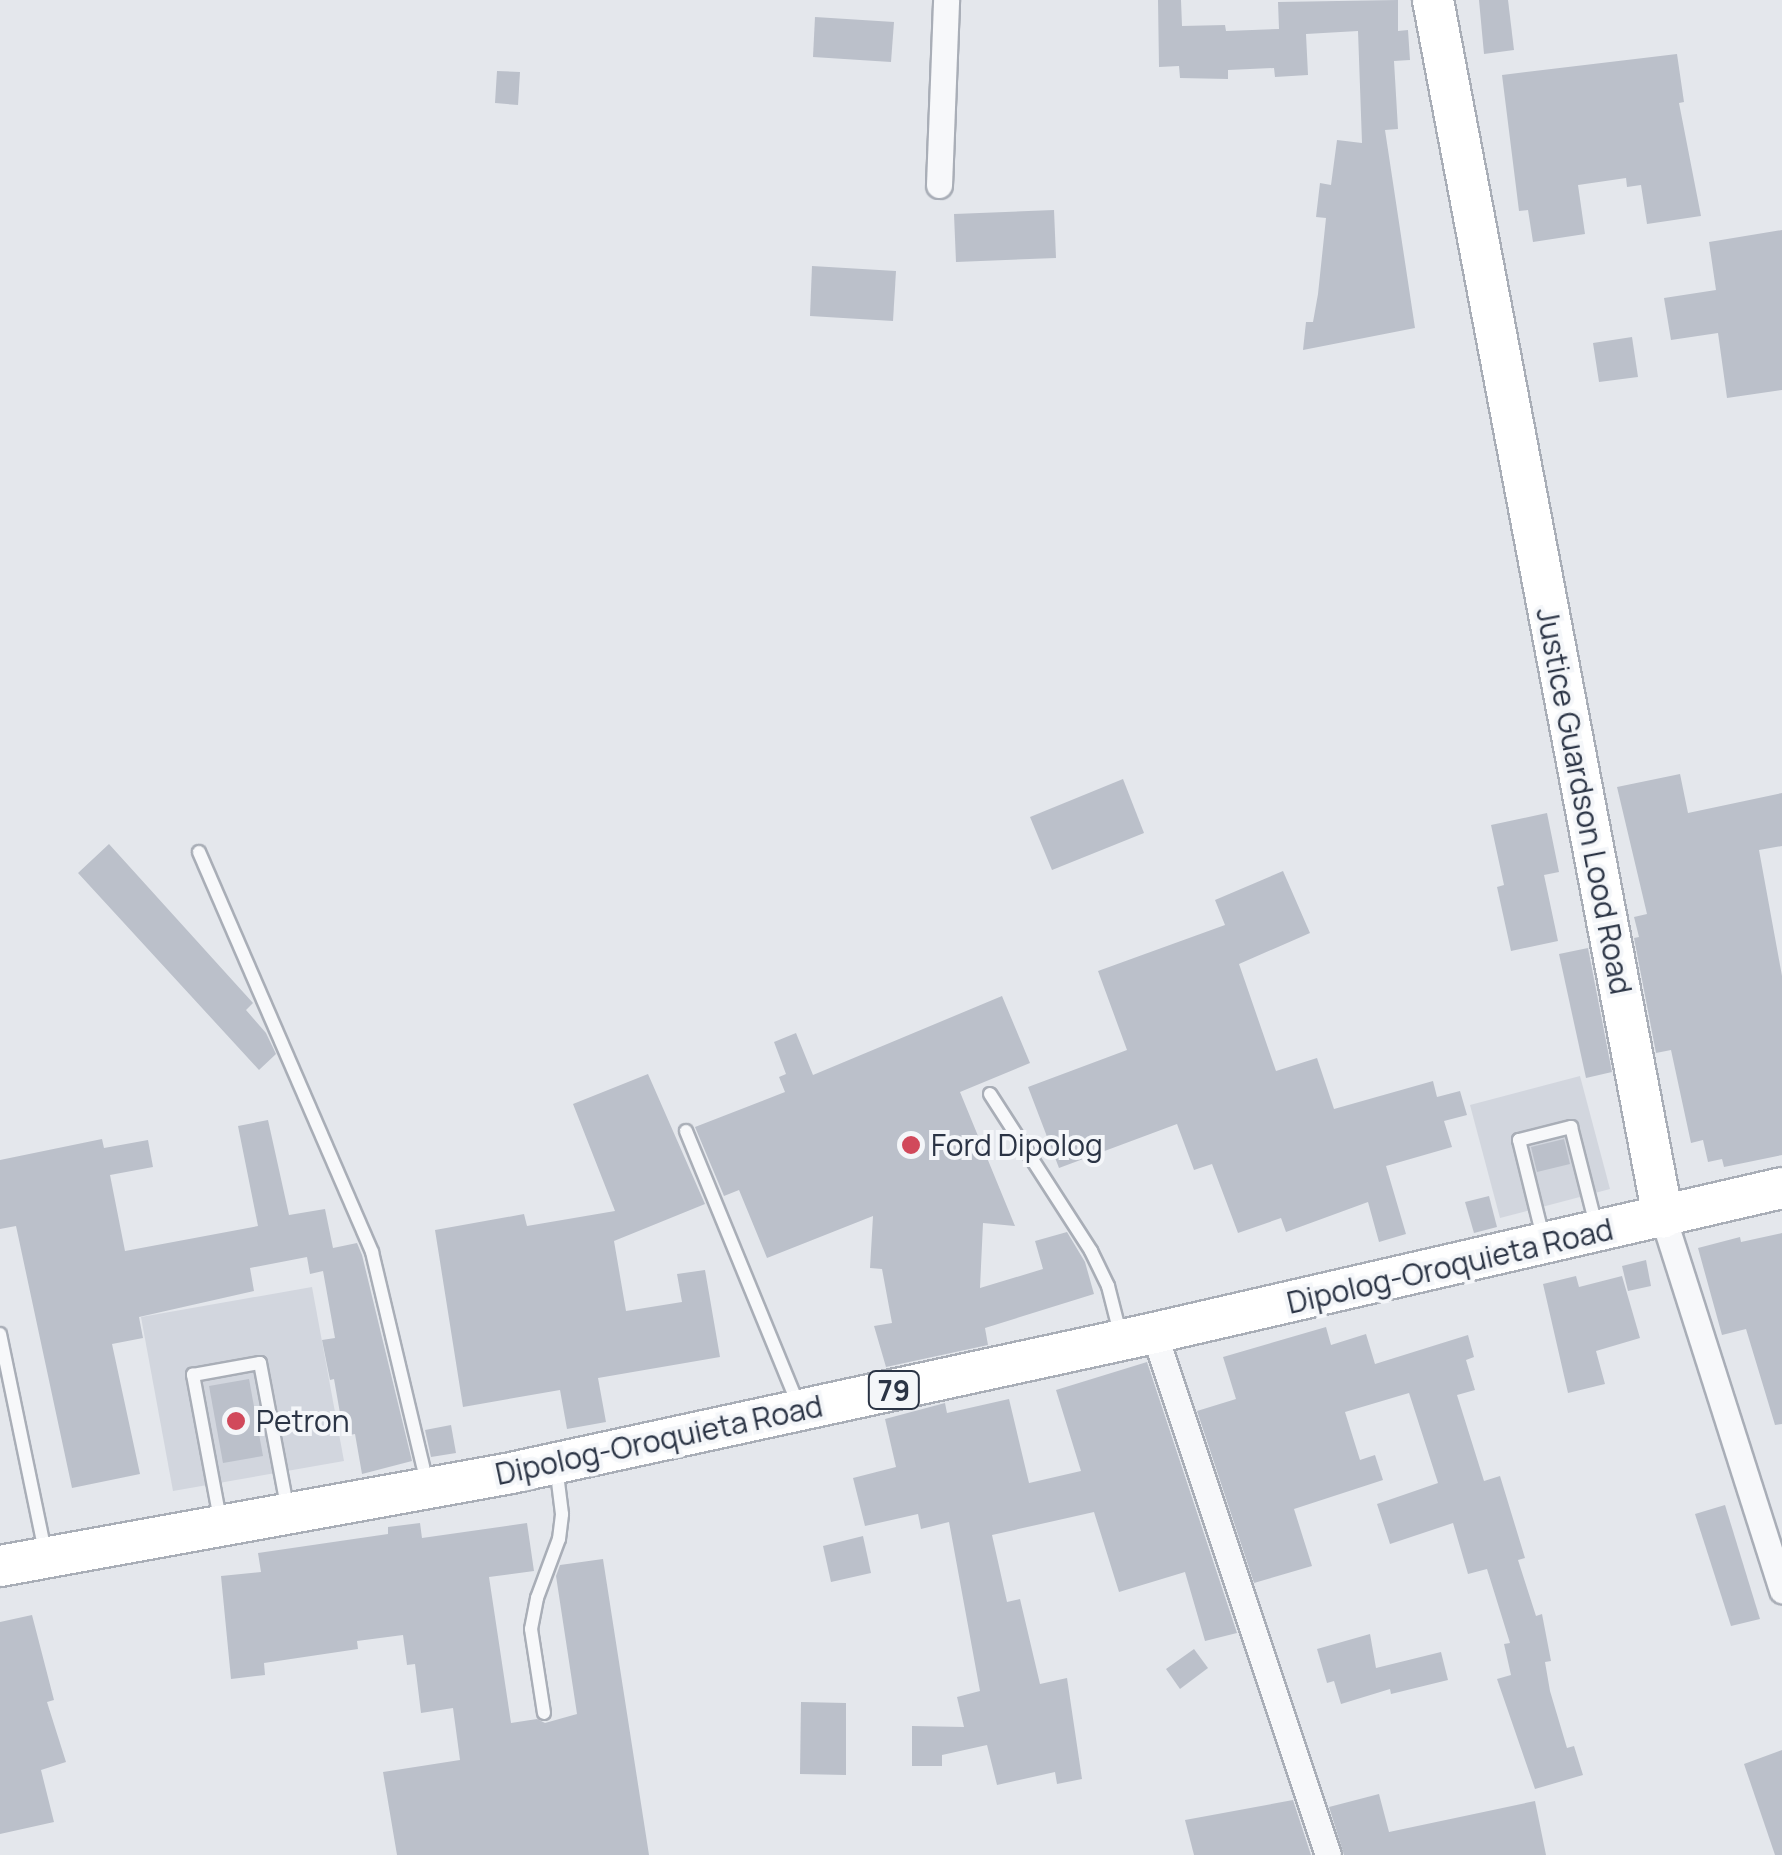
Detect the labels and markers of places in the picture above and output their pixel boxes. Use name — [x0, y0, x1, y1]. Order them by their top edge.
place label: Ford Dipolog — [931, 1127, 1103, 1163]
marker: Ford Dipolog — [900, 1134, 922, 1156]
place label: Petron — [256, 1403, 350, 1439]
marker: Petron — [225, 1410, 247, 1432]

